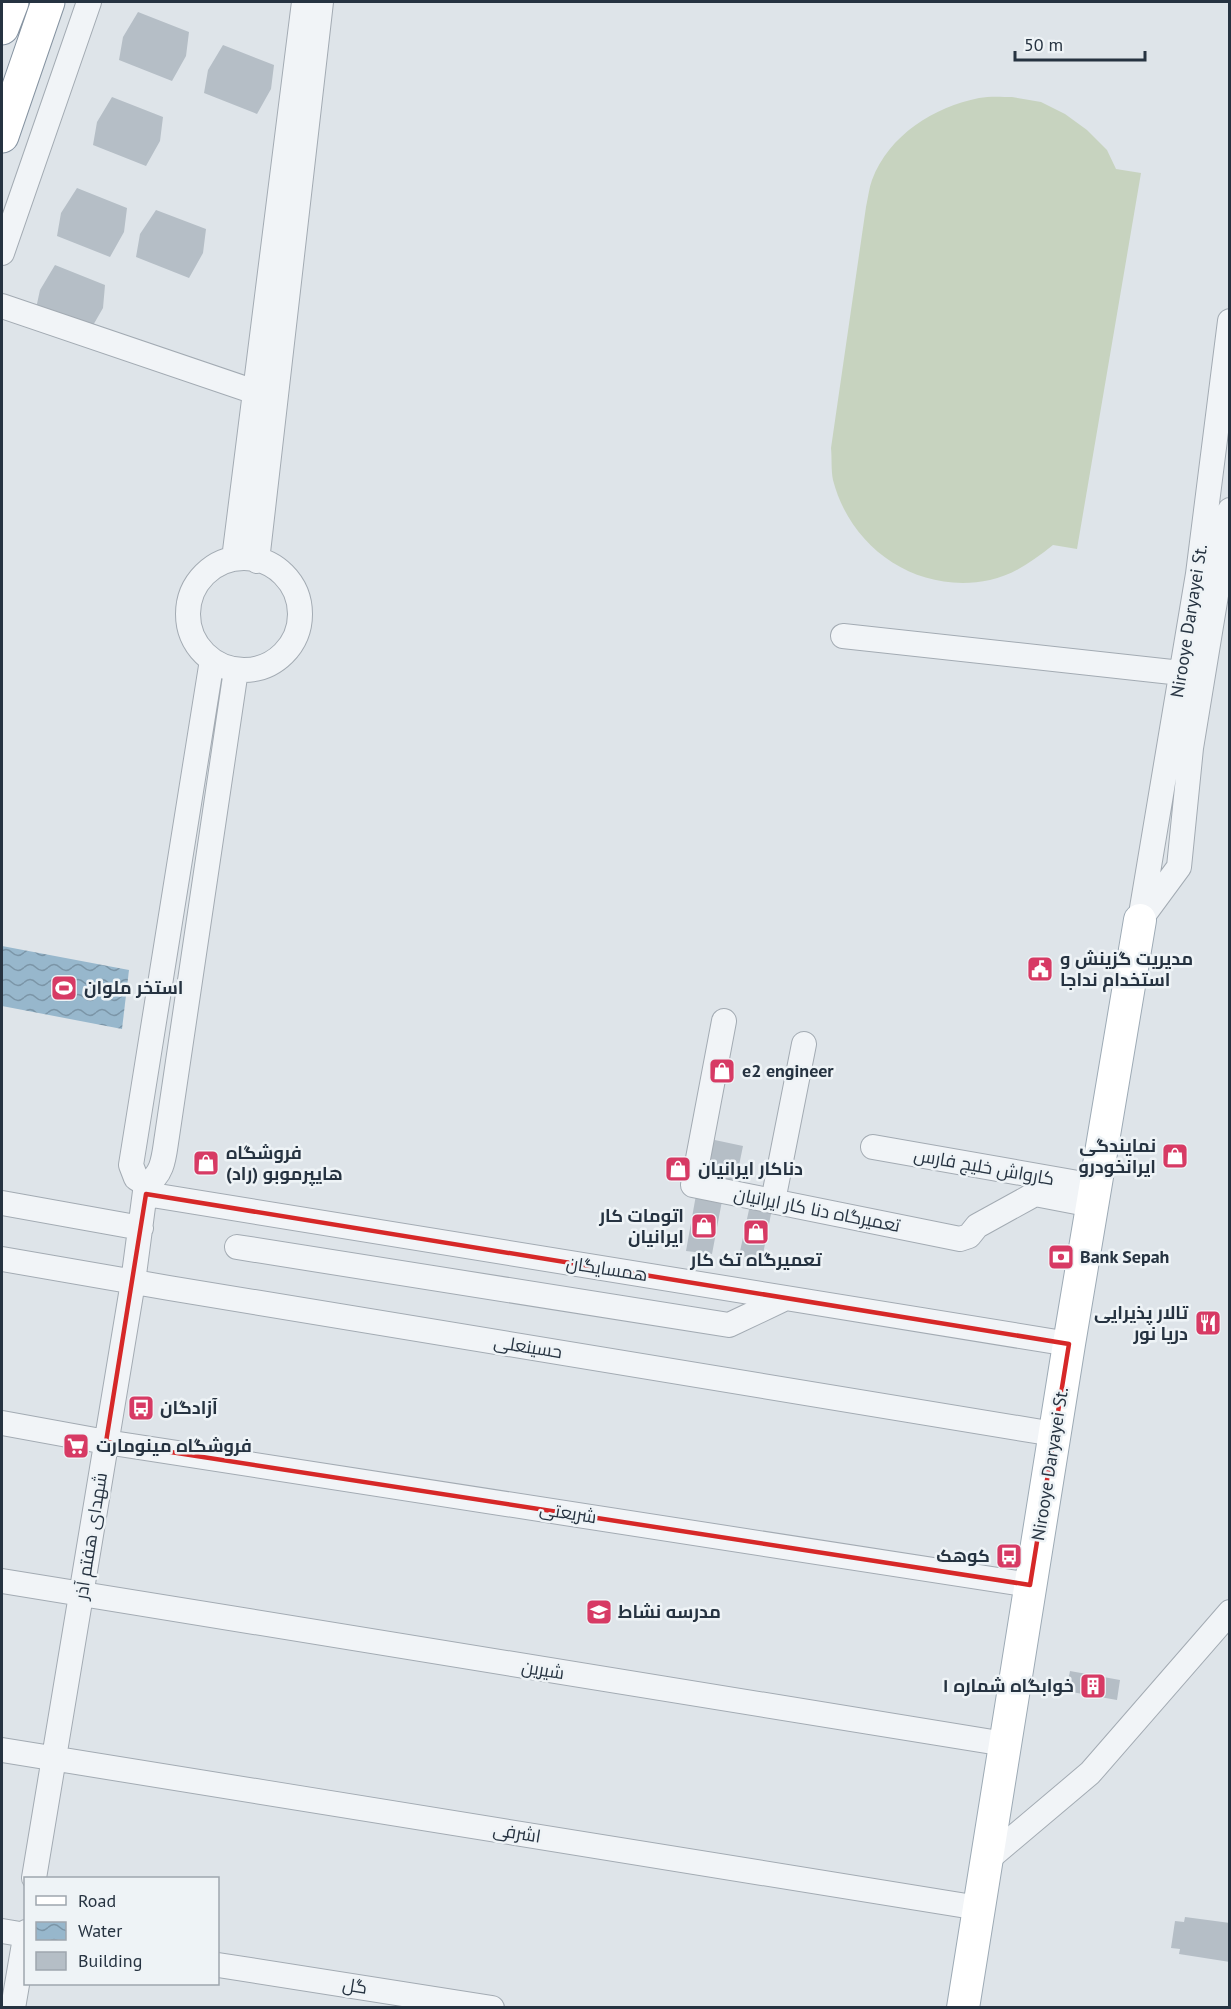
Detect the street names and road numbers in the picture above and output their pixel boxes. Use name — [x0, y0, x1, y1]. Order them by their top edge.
street label: Nirooye Daryayei St. — [1165, 542, 1212, 699]
street label: کارواش خلیج فارس — [912, 1143, 1056, 1191]
street label: تعمیرگاه دنا کار ایرانیان — [732, 1182, 902, 1237]
street label: همسایگان — [565, 1251, 649, 1286]
street label: حسینعلی — [492, 1330, 564, 1363]
street label: Nirooye Daryayei St. — [1026, 1385, 1073, 1542]
street label: شهدای هفتم آذر — [69, 1471, 113, 1602]
street label: شریعتی — [538, 1497, 598, 1528]
street label: شیرین — [520, 1655, 566, 1684]
street label: اشرفی — [492, 1817, 543, 1848]
street label: گل — [341, 1972, 369, 1999]

